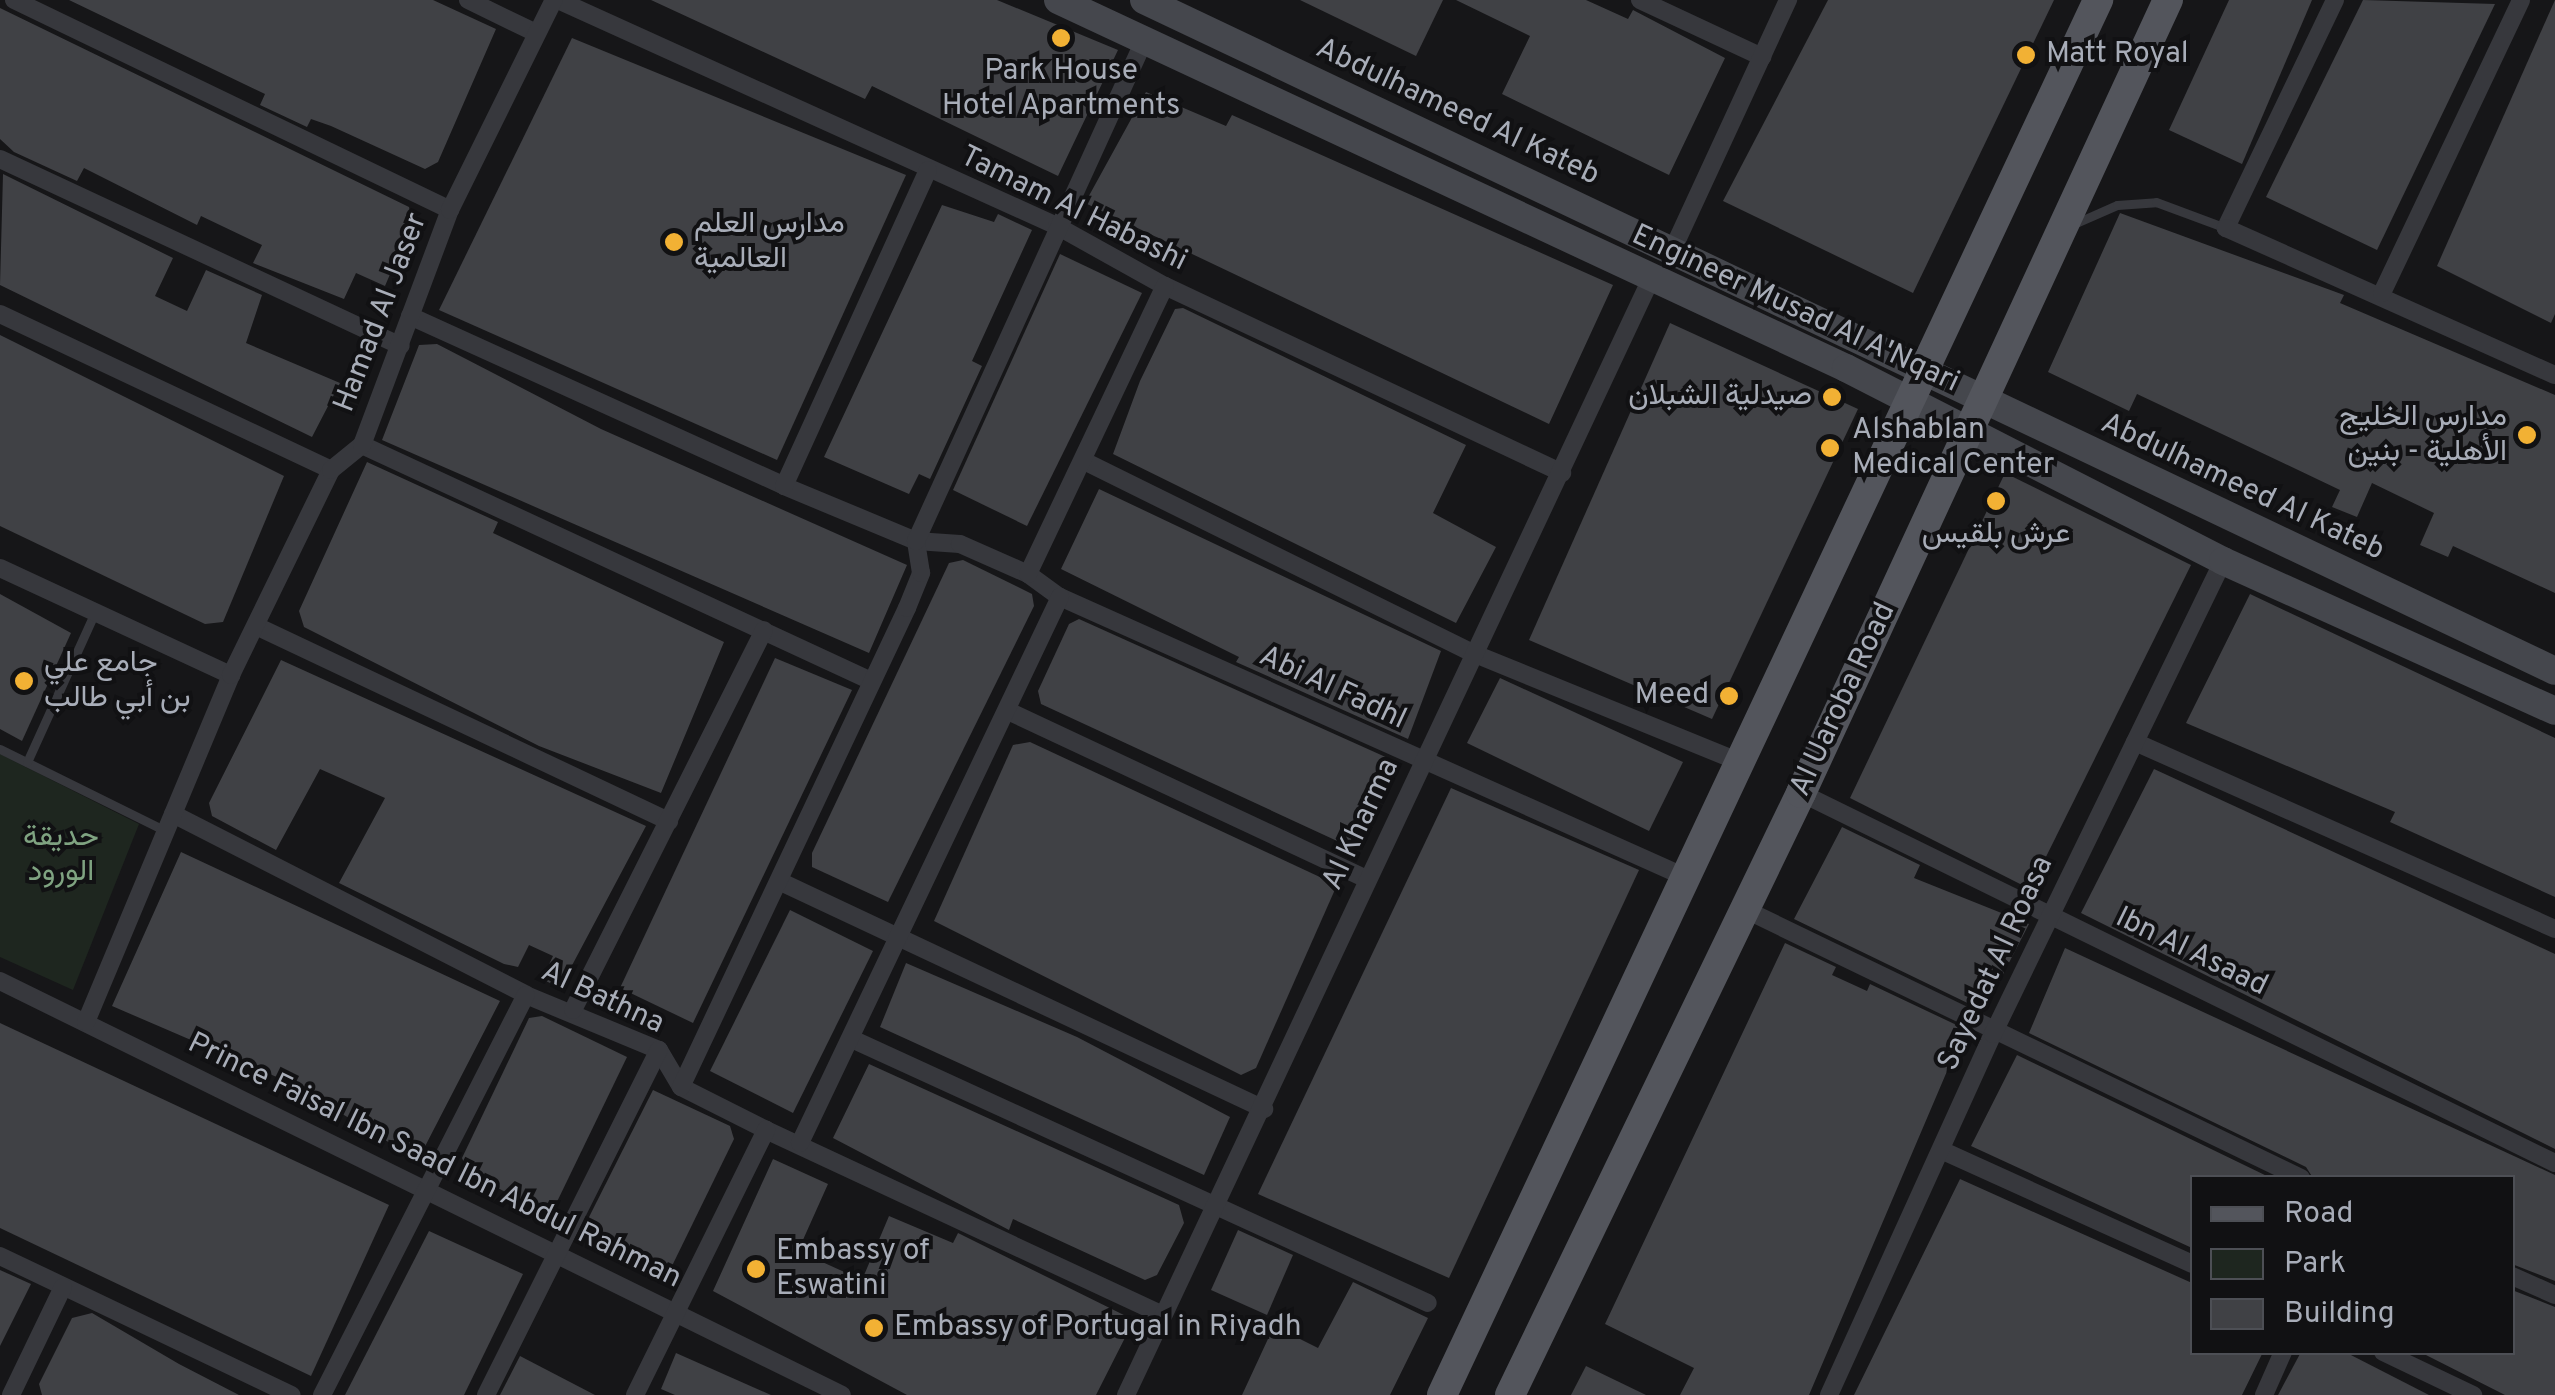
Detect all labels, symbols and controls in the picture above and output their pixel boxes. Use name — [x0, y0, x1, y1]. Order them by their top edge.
marker: Park House Hotel Apartments — [1050, 27, 1072, 49]
street label: Abdulhameed Al Kateb — [1309, 31, 1605, 195]
place label: Matt Royal — [2046, 37, 2189, 73]
marker: Matt Royal — [2015, 44, 2037, 66]
place label: Park House Hotel Apartments — [941, 54, 1181, 124]
street label: Tamam Al Habashi — [953, 139, 1193, 281]
place label: مدارس العلم العالمية — [694, 207, 845, 278]
street label: Hamad Al Jaser — [327, 208, 437, 418]
street label: Engineer Musad Al A'Nqari — [1624, 218, 1966, 402]
marker: مدارس العلم العالمية — [663, 231, 685, 253]
place label: صيدلية الشبلان — [1628, 379, 1812, 415]
marker: صيدلية الشبلان — [1821, 386, 1843, 408]
place label: مدارس الخليج الأهلية - بنين — [2339, 400, 2507, 470]
street label: Abdulhameed Al Kateb — [2094, 406, 2390, 570]
place label: Alshablan Medical Center — [1852, 413, 2054, 484]
marker: مدارس الخليج الأهلية - بنين — [2516, 424, 2538, 446]
marker: Alshablan Medical Center — [1817, 435, 1843, 461]
marker: عرش بلقيس — [1985, 490, 2007, 512]
place label: عرش بلقيس — [1922, 517, 2070, 553]
street label: Al Uaroba Road — [1783, 598, 1905, 802]
street label: Abi Al Fadhl — [1252, 639, 1412, 739]
place label: جامع علي بن أبي طالب — [44, 646, 191, 716]
marker: جامع علي بن أبي طالب — [13, 670, 35, 692]
place label: Meed — [1635, 678, 1709, 714]
marker: Meed — [1718, 685, 1740, 707]
street label: Al Kharma — [1316, 753, 1408, 897]
park label: حديقة الورود — [23, 820, 99, 890]
street label: Sayedat Al Roasa — [1931, 851, 2063, 1077]
street label: Ibn Al Asaad — [2108, 900, 2274, 1006]
street label: Al Bathna — [535, 955, 669, 1043]
street label: Prince Faisal Ibn Saad Ibn Abdul Rahman — [181, 1026, 687, 1298]
legend — [2190, 1175, 2515, 1355]
text: Road — [2284, 1196, 2353, 1233]
place label: Embassy of Eswatini — [776, 1234, 929, 1304]
text: Park — [2284, 1246, 2346, 1283]
marker: Embassy of Eswatini — [745, 1258, 767, 1280]
text: Building — [2284, 1296, 2395, 1333]
place label: Embassy of Portugal in Riyadh — [894, 1310, 1302, 1346]
marker: Embassy of Portugal in Riyadh — [863, 1317, 885, 1339]

